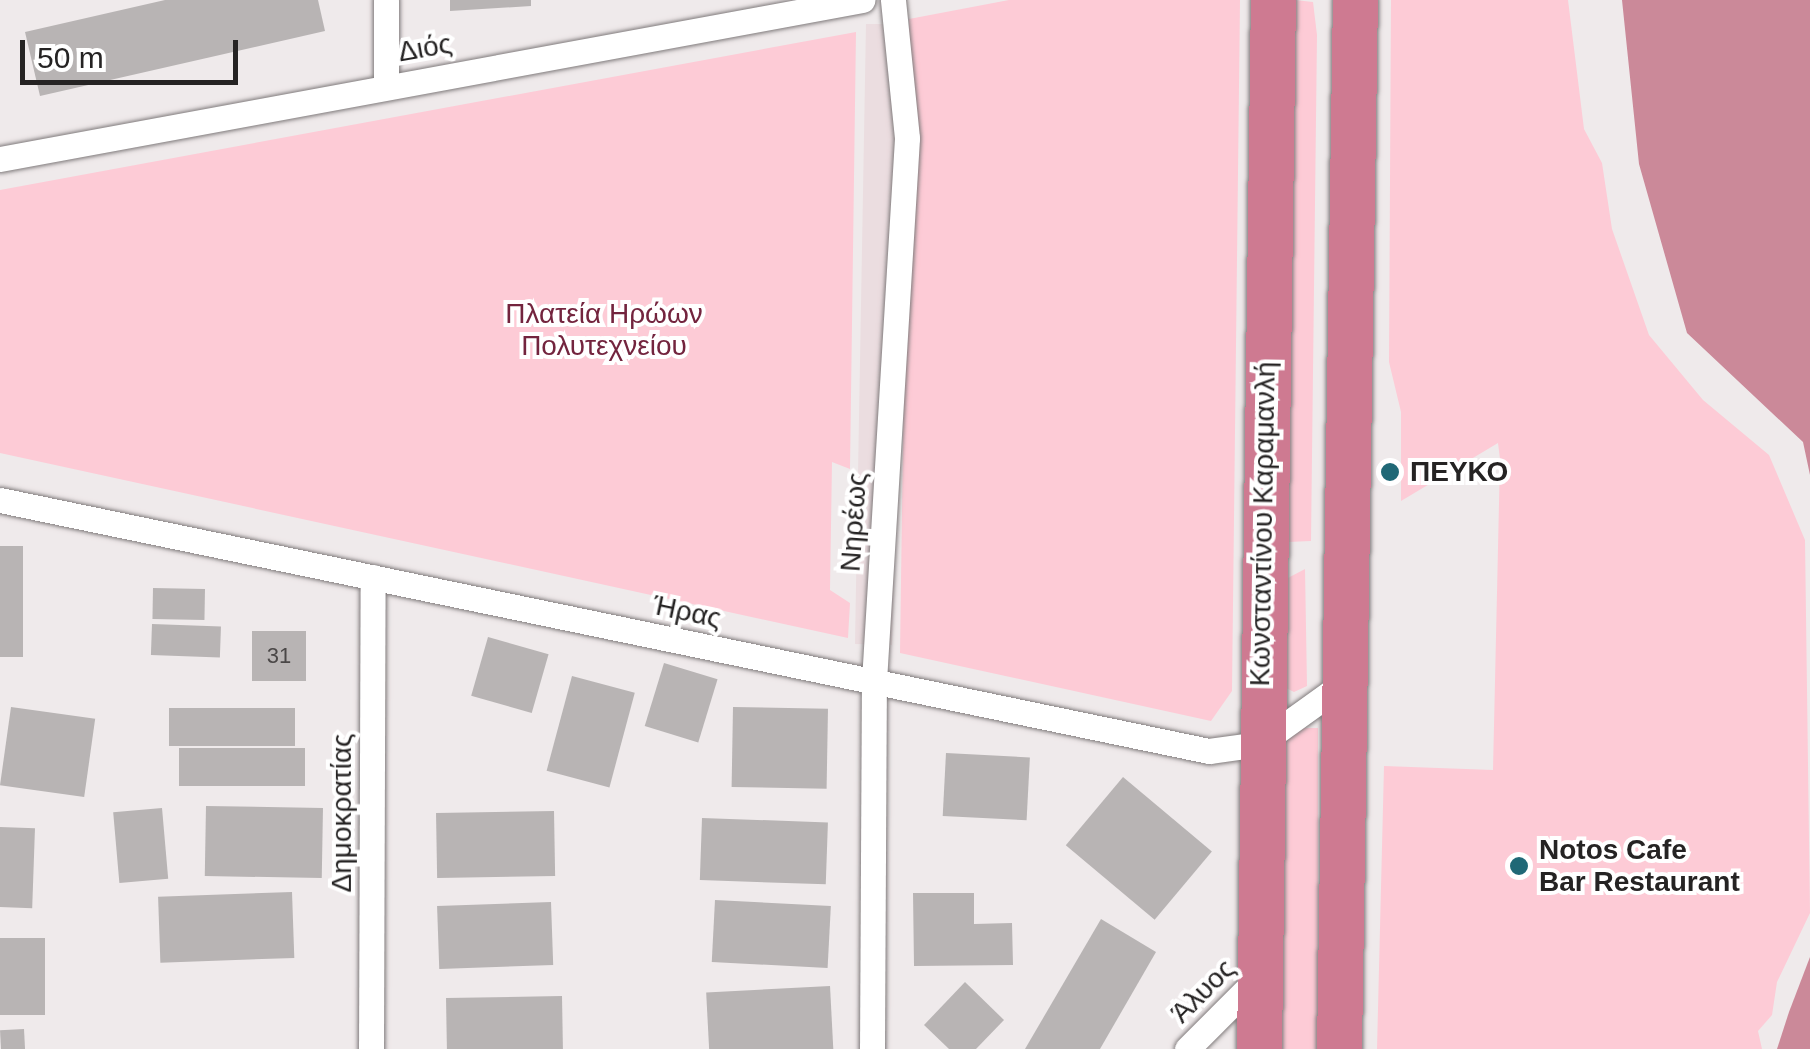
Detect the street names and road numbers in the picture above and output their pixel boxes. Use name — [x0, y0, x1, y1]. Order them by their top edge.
street label: Διός — [395, 27, 455, 69]
street label: Κωνσταντίνου Καραμανλή — [1243, 361, 1283, 687]
street label: Νηρέως — [834, 471, 874, 573]
street label: Ήρας — [650, 588, 724, 636]
street label: Δημοκρατίας — [325, 733, 359, 893]
street label: Άλυος — [1164, 952, 1242, 1030]

